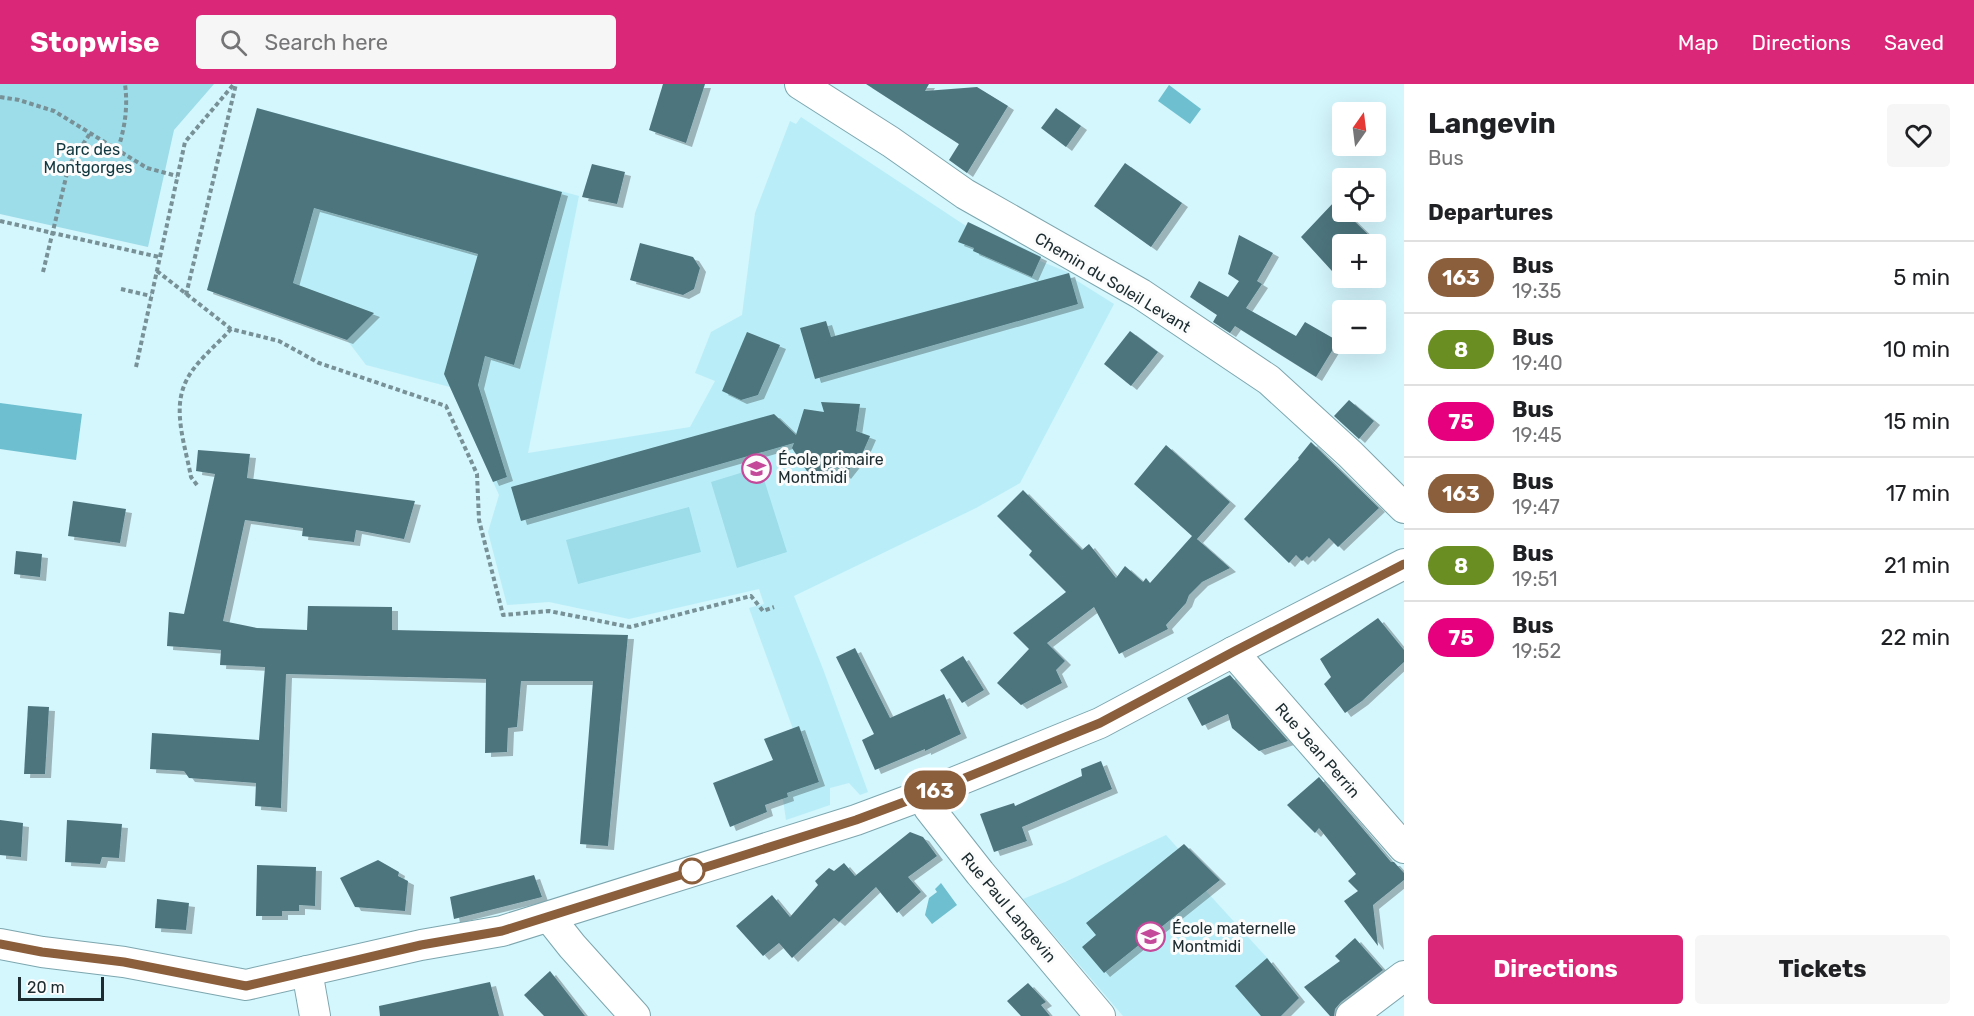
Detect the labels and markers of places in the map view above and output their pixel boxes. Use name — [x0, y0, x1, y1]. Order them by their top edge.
place label: École primaire Montmidi — [778, 450, 884, 487]
school or university icon: École primaire Montmidi — [741, 452, 773, 484]
unlabelled marker — [679, 858, 705, 884]
place label: École maternelle Montmidi — [1172, 919, 1296, 956]
school or university icon: École maternelle Montmidi — [1135, 921, 1167, 953]

